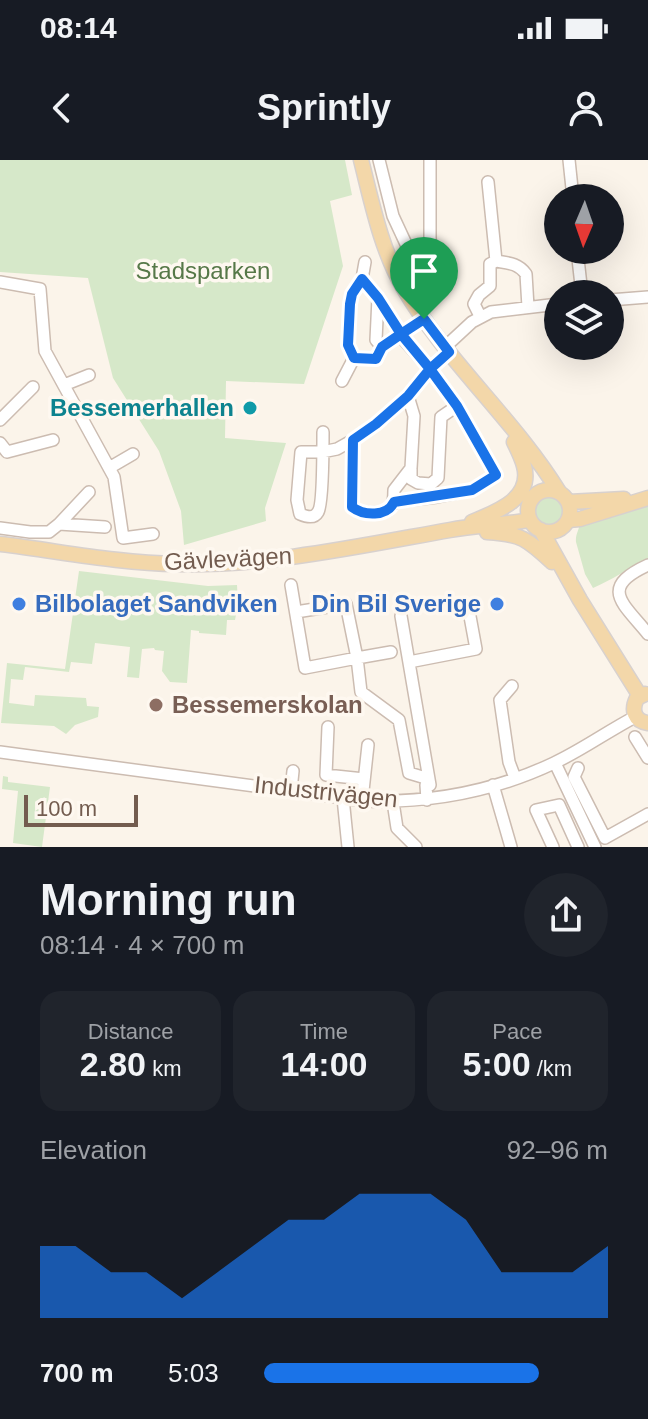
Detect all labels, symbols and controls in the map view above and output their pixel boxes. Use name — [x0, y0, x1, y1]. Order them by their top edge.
text: 08:14 — [40, 11, 117, 44]
icon: back — [40, 86, 84, 130]
icon: person — [564, 86, 608, 130]
text: Sprintly — [257, 87, 391, 128]
north arrow — [544, 184, 624, 264]
map controls — [544, 184, 624, 360]
pin — [390, 237, 458, 319]
icon: arrive — [402, 249, 446, 293]
park label: Stadsparken — [136, 257, 270, 284]
button: layers — [544, 280, 624, 360]
place label: Bessemerhallen — [50, 394, 234, 421]
marker: Bessemerhallen — [241, 399, 259, 417]
street label: Gävlevägen — [163, 542, 293, 575]
place label: Bilbolaget Sandviken — [35, 590, 278, 617]
place label: Din Bil Sverige — [312, 590, 481, 617]
marker: Bilbolaget Sandviken — [10, 595, 28, 613]
marker: Din Bil Sverige — [488, 595, 506, 613]
place label: Bessemerskolan — [172, 691, 363, 718]
marker: Bessemerskolan — [147, 696, 165, 714]
street label: Industrivägen — [253, 771, 399, 812]
scale bar — [24, 791, 138, 827]
text: 100 m — [36, 796, 97, 821]
button: share — [524, 873, 608, 957]
text: Morning run — [40, 875, 297, 924]
text: 08:14 · 4 × 700 m — [40, 930, 245, 960]
text: Distance — [88, 1019, 173, 1044]
text: Time — [300, 1019, 348, 1044]
text: Pace — [492, 1019, 542, 1044]
text: 2.80 — [80, 1045, 146, 1083]
text: 14:00 — [281, 1045, 367, 1083]
text: 5:00 — [463, 1045, 531, 1083]
text: km — [146, 1056, 181, 1081]
text: /km — [531, 1056, 572, 1081]
text: Elevation — [40, 1135, 147, 1165]
text: 92–96 m — [507, 1135, 608, 1165]
text: 700 m — [40, 1358, 114, 1388]
text: 5:03 — [168, 1358, 219, 1388]

